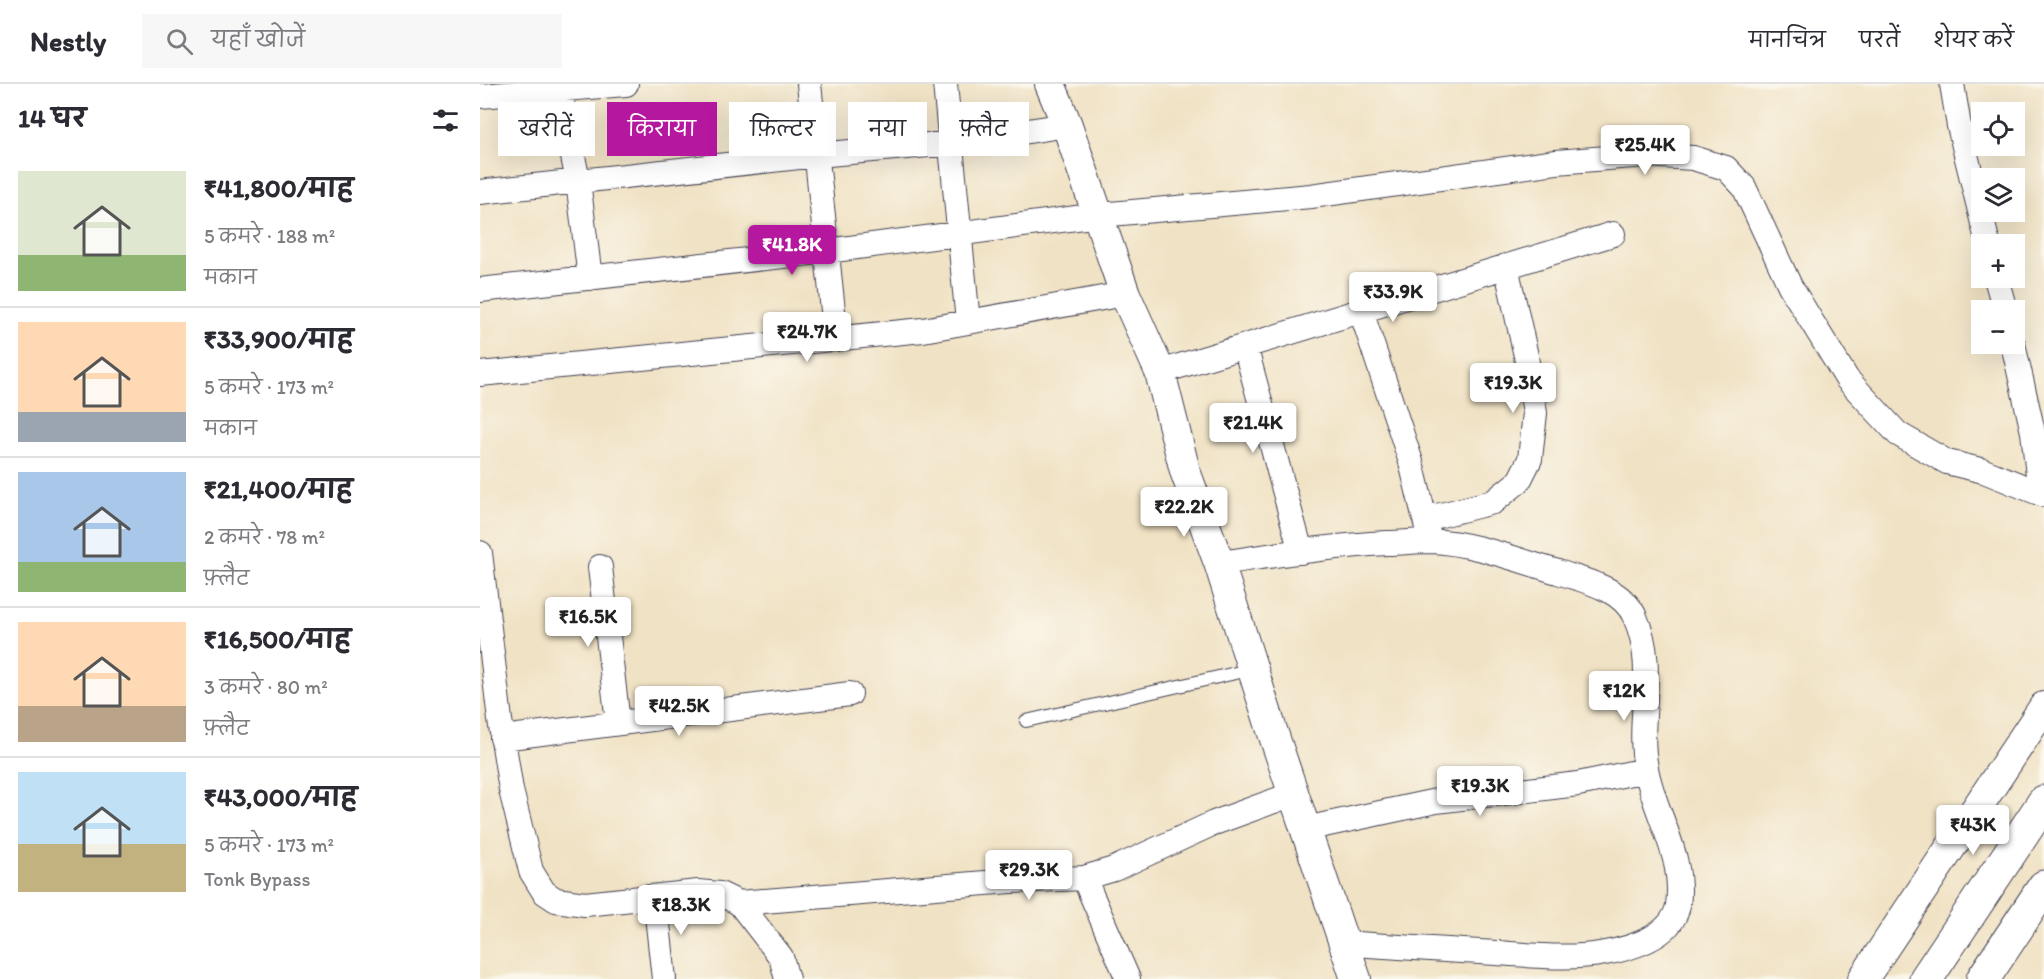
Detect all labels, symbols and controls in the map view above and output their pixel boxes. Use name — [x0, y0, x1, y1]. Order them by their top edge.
search box — [142, 14, 562, 68]
text: Nestly — [30, 24, 106, 58]
icon: search — [163, 25, 196, 58]
text: यहाँ खोजें — [211, 26, 305, 53]
text: मानचित्र — [1749, 27, 1826, 52]
text: परतें — [1859, 27, 1900, 52]
text: शेयर करें — [1933, 27, 2014, 52]
text: 14 घर — [18, 102, 86, 134]
chip: खरीदें — [498, 102, 595, 156]
chip: किराया — [607, 102, 717, 156]
chip: फ़िल्टर — [729, 102, 836, 156]
chip: नया — [848, 102, 927, 156]
chip: फ़्लैट — [939, 102, 1029, 156]
map controls — [1971, 102, 2025, 354]
button: locate — [1971, 102, 2025, 156]
icon: filters — [429, 104, 462, 137]
pin: ₹25.4K — [1596, 125, 1694, 176]
text: ₹25.4K — [1615, 132, 1675, 156]
button: layers — [1971, 168, 2025, 222]
text: ₹41,800/माह — [204, 172, 353, 204]
icon: home — [66, 195, 138, 267]
text: 5 कमरे · 188 m² — [204, 224, 335, 248]
pin: ₹41.8K — [743, 225, 841, 276]
text: ₹41.8K — [762, 232, 822, 256]
button: + — [1971, 234, 2025, 288]
text: मकान — [204, 265, 257, 289]
pin: ₹33.9K — [1344, 272, 1442, 323]
text: ₹33.9K — [1363, 279, 1423, 303]
button: − — [1971, 300, 2025, 354]
pin: ₹24.7K — [758, 312, 856, 363]
text: ₹24.7K — [777, 319, 837, 343]
text: ₹33,900/माह — [204, 323, 353, 355]
icon: home — [66, 346, 138, 418]
pin: ₹19.3K — [1464, 363, 1562, 414]
text: ₹19.3K — [1484, 370, 1542, 394]
text: 5 कमरे · 173 m² — [204, 375, 334, 399]
pin: ₹21.4K — [1204, 403, 1302, 454]
text: ₹21.4K — [1223, 410, 1283, 434]
text: मकान — [204, 416, 257, 440]
text: ₹21,400/माह — [204, 473, 353, 505]
pin: ₹22.2K — [1135, 487, 1233, 538]
text: ₹22.2K — [1154, 494, 1214, 518]
icon: home — [66, 496, 138, 568]
text: 2 कमरे · 78 m² — [204, 525, 325, 549]
text: फ़्लैट — [204, 566, 250, 590]
pin: ₹16.5K — [539, 597, 637, 648]
text: ₹16.5K — [559, 604, 617, 628]
text: ₹16,500/माह — [204, 623, 351, 655]
icon: home — [66, 646, 138, 718]
pin: ₹12K — [1588, 671, 1660, 722]
text: 3 कमरे · 80 m² — [204, 675, 328, 699]
text: ₹12K — [1603, 678, 1645, 702]
pin: ₹42.5K — [630, 686, 728, 737]
text: ₹42.5K — [649, 693, 709, 717]
text: फ़्लैट — [204, 716, 250, 740]
pin: ₹19.3K — [1431, 766, 1529, 817]
text: ₹19.3K — [1451, 773, 1509, 797]
text: ₹43,000/माह — [204, 781, 357, 813]
icon: home — [66, 796, 138, 868]
pin: ₹43K — [1937, 805, 2009, 856]
text: ₹43K — [1950, 812, 1996, 836]
text: 5 कमरे · 173 m² — [204, 833, 334, 857]
pin: ₹29.3K — [980, 850, 1078, 901]
text: ₹29.3K — [999, 857, 1059, 881]
text: Tonk Bypass — [204, 867, 310, 891]
pin: ₹18.3K — [632, 885, 730, 936]
text: ₹18.3K — [652, 892, 710, 916]

